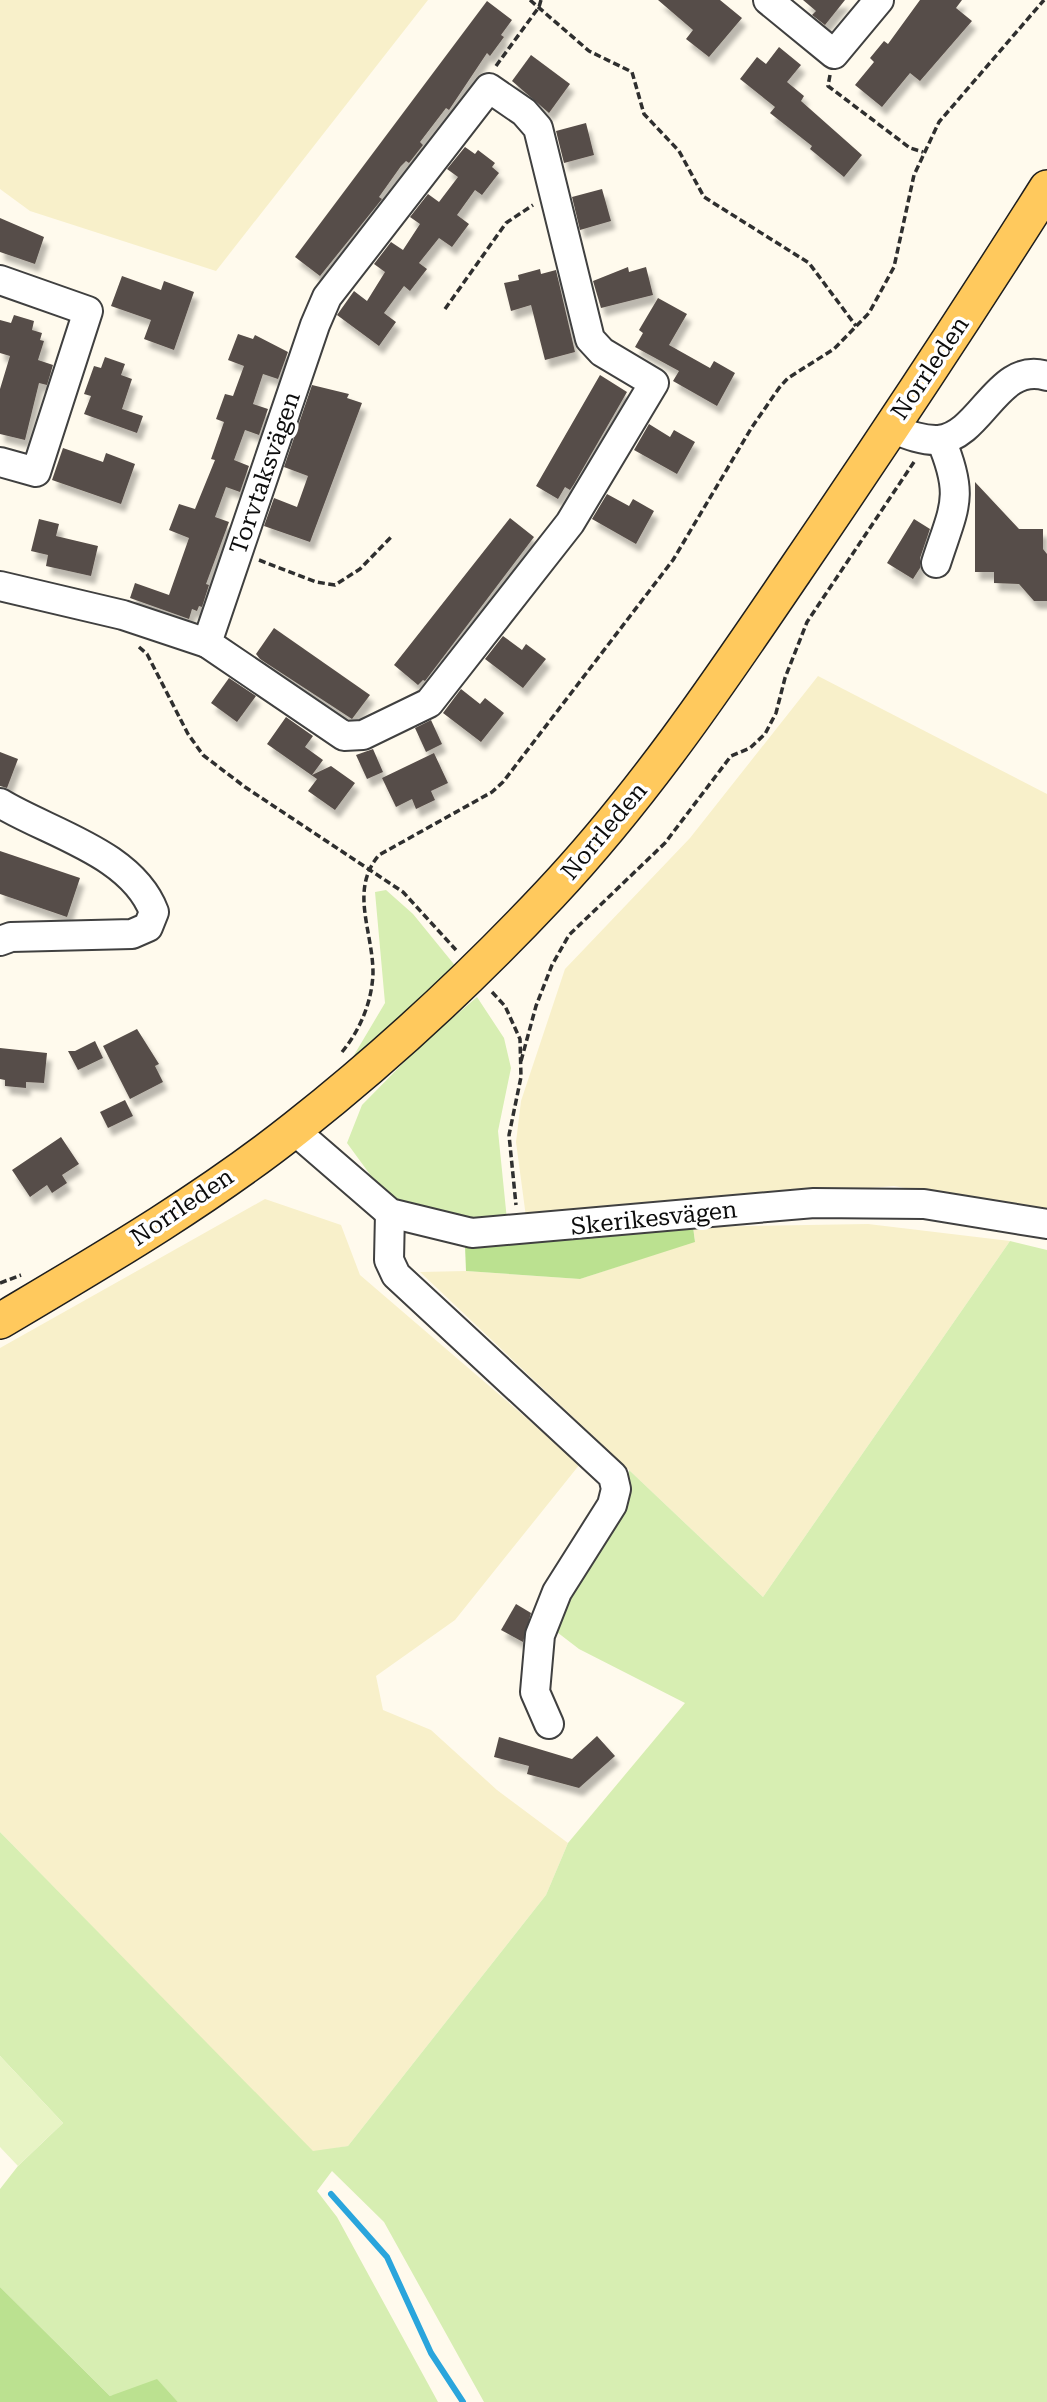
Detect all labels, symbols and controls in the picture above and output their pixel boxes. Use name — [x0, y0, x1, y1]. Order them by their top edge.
street label: Norrleden — [885, 311, 975, 425]
street label: Torvtaksvägen — [224, 388, 306, 558]
street label: Norrleden — [555, 777, 653, 885]
street label: Norrleden — [125, 1162, 239, 1252]
street label: Skerikesvägen — [569, 1195, 739, 1241]

